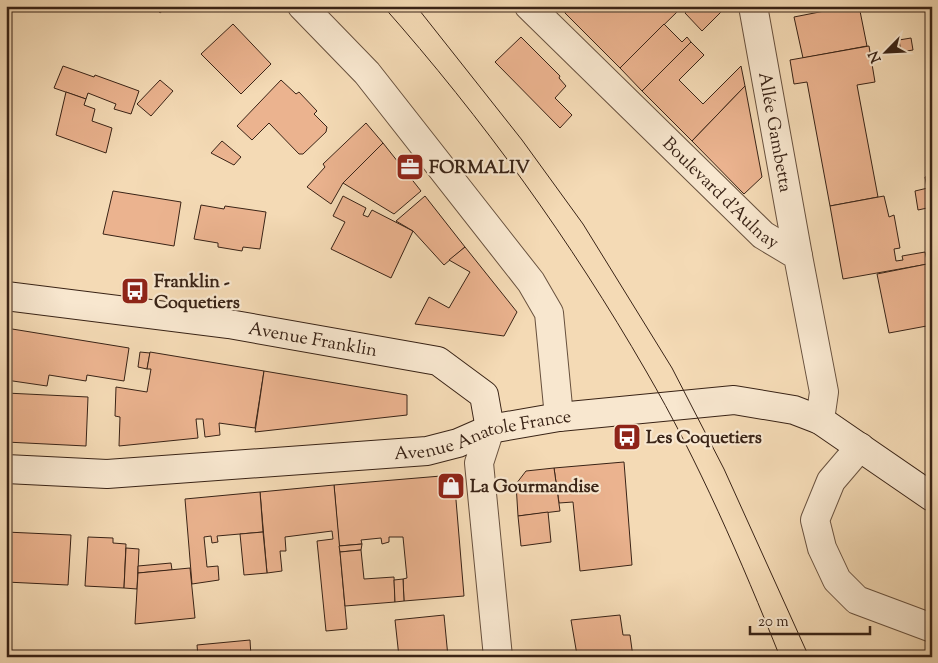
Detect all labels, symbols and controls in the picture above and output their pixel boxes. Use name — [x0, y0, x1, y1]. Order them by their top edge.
north arrow — [860, 28, 910, 78]
text: N — [865, 47, 887, 66]
street label: Allée Gambetta — [750, 70, 797, 195]
street label: Boulevard d'Aulnay — [656, 132, 783, 257]
office icon: FORMALIV — [395, 152, 425, 182]
place label: FORMALIV — [429, 156, 530, 182]
place label: Franklin - Coquetiers — [154, 270, 240, 317]
bus stop icon: Franklin - Coquetiers — [120, 276, 150, 306]
street label: Avenue Franklin — [246, 317, 379, 365]
street label: Avenue Anatole France — [393, 405, 573, 468]
bus stop icon: Les Coquetiers — [612, 422, 642, 452]
place label: Les Coquetiers — [646, 426, 762, 452]
shop icon: La Gourmandise — [436, 471, 466, 501]
place label: La Gourmandise — [470, 475, 600, 501]
scale bar — [750, 603, 870, 635]
text: 20 m — [758, 612, 789, 633]

